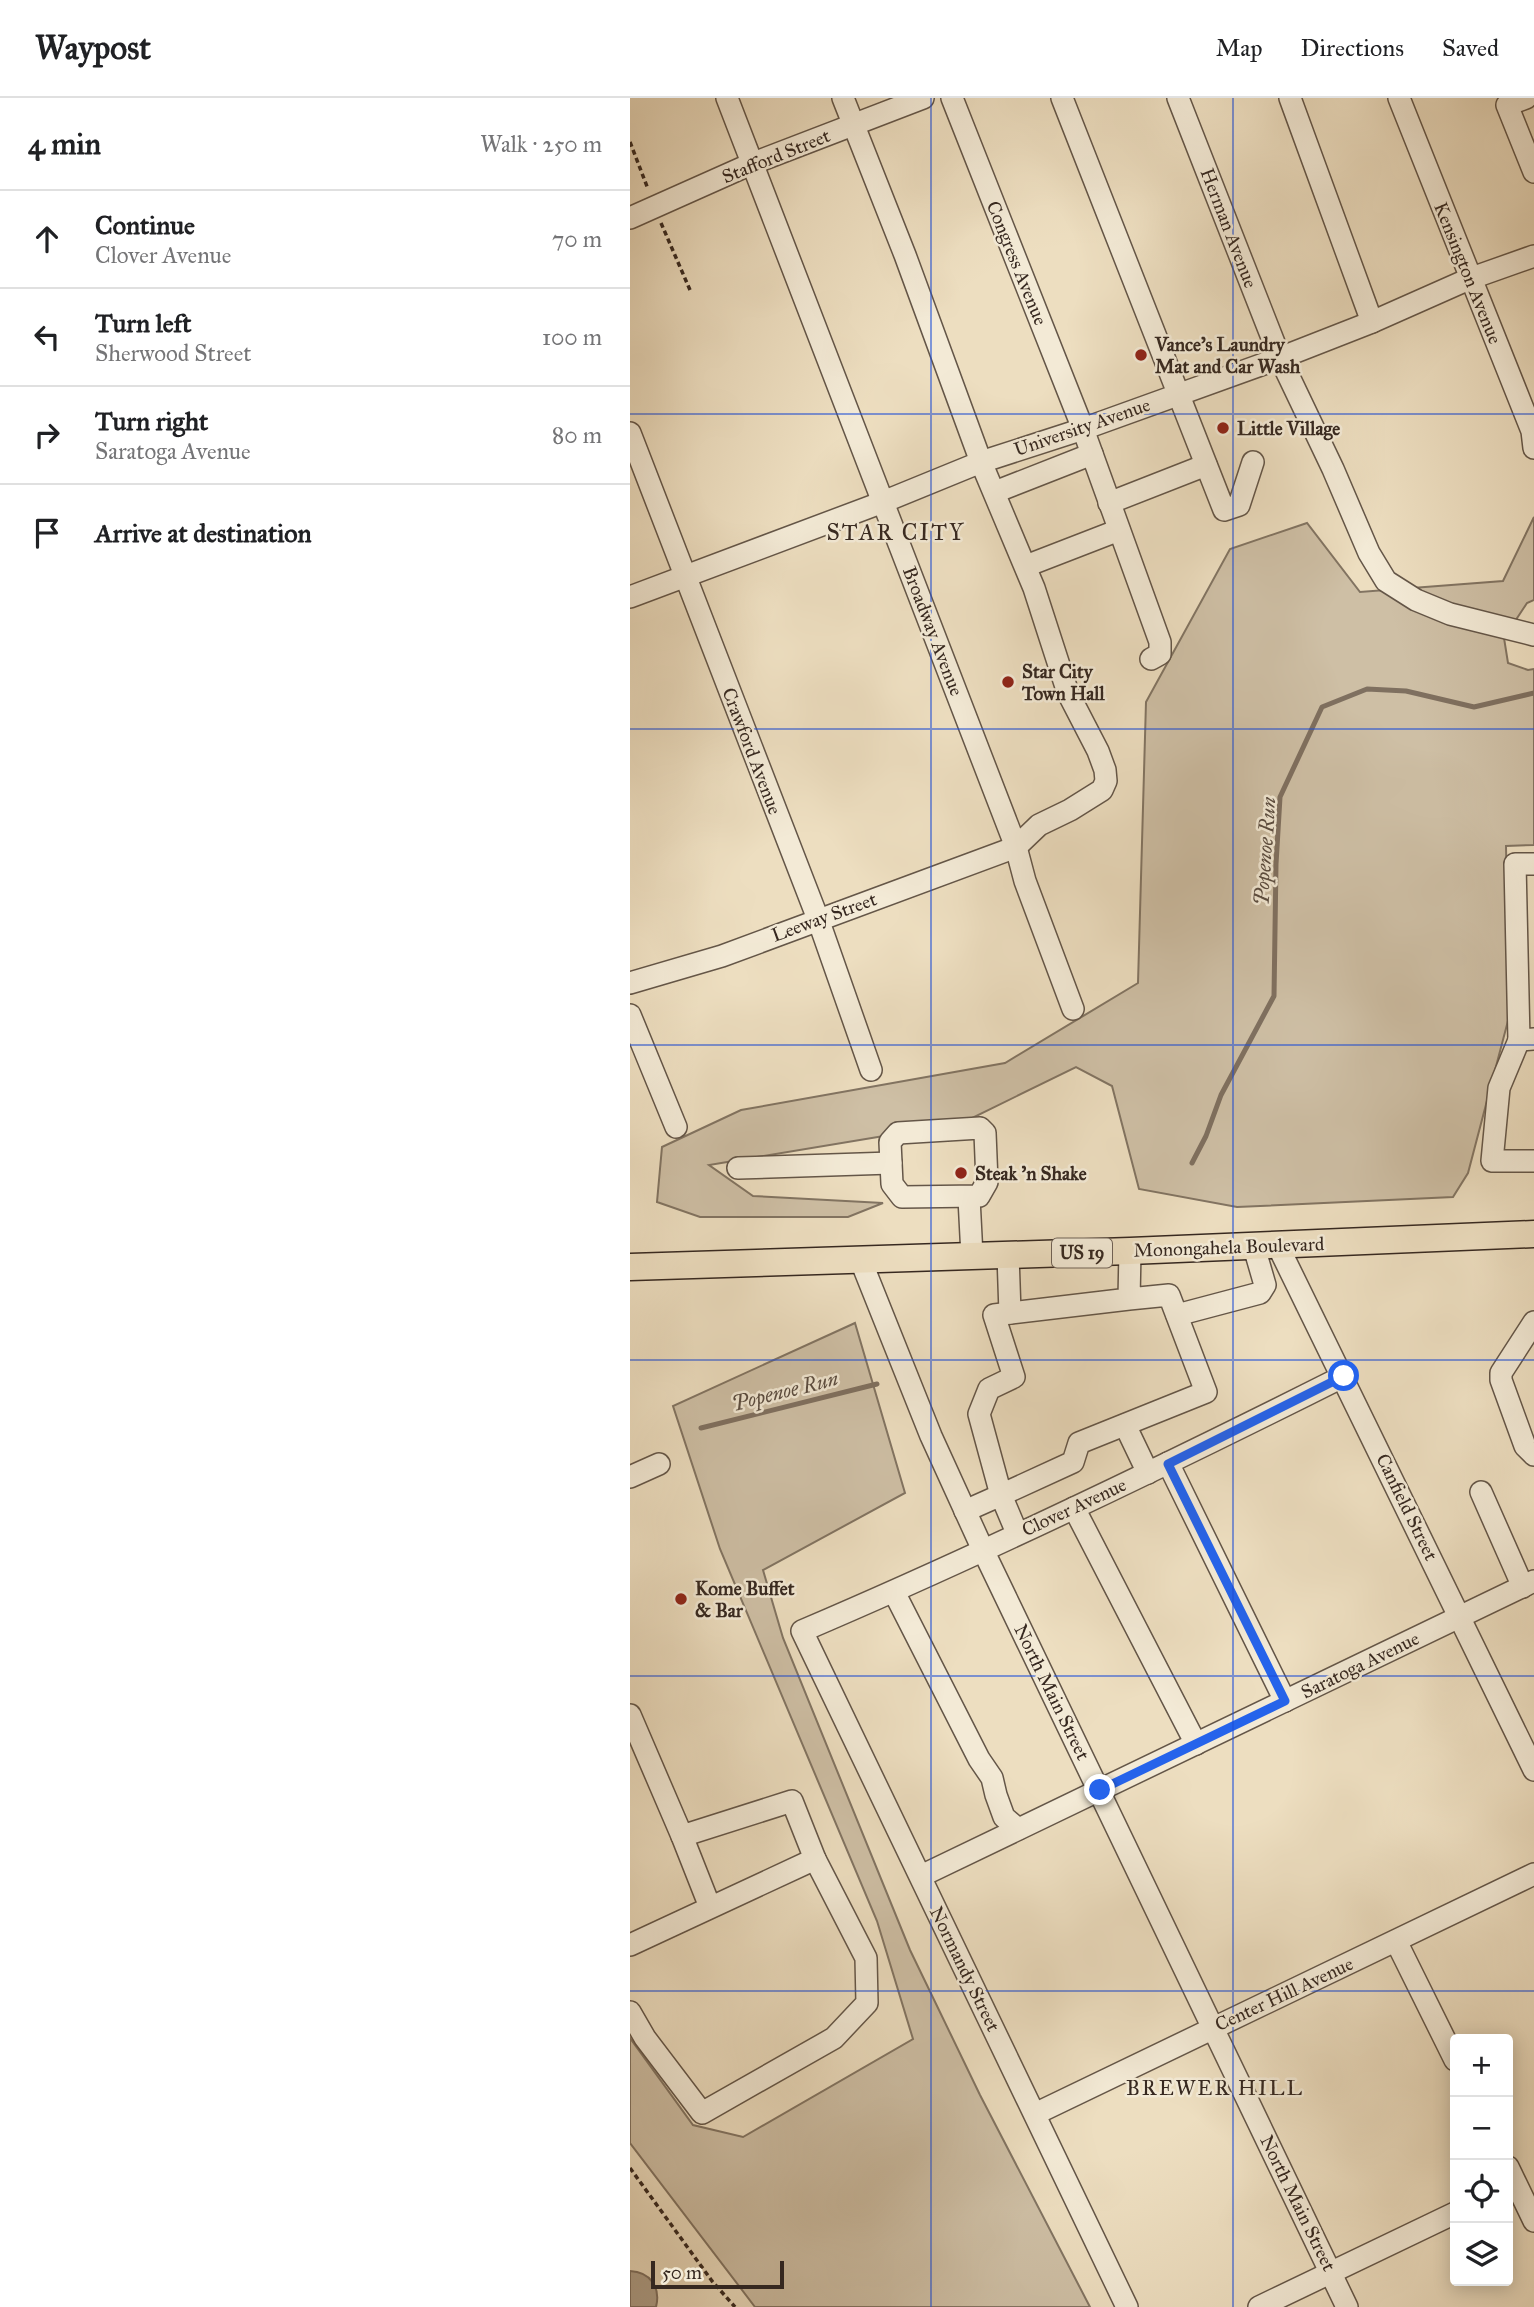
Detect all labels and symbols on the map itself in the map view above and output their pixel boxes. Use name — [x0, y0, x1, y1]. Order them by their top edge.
street label: Stafford Street — [719, 124, 834, 188]
street label: Herman Avenue — [1196, 165, 1262, 291]
street label: Congress Avenue — [981, 198, 1052, 329]
street label: Kensington Avenue — [1428, 199, 1507, 348]
place label: Vance's Laundry Mat and Car Wash — [1154, 333, 1301, 378]
marker: Vance's Laundry Mat and Car Wash — [1133, 347, 1149, 363]
street label: University Avenue — [1011, 393, 1153, 461]
place label: Little Village — [1237, 417, 1340, 441]
marker: Little Village — [1215, 420, 1231, 436]
district label: STAR CITY — [826, 518, 966, 546]
street label: Broadway Avenue — [898, 563, 968, 699]
place label: Star City Town Hall — [1021, 660, 1105, 705]
marker: Star City Town Hall — [1000, 674, 1016, 690]
street label: Crawford Avenue — [717, 684, 787, 818]
water label: Popenoe Run — [1248, 796, 1282, 906]
street label: Leeway Street — [768, 887, 880, 947]
place label: Steak 'n Shake — [975, 1162, 1087, 1185]
marker: Steak 'n Shake — [953, 1165, 969, 1181]
street label: Monongahela Boulevard — [1133, 1232, 1325, 1263]
road number: US 19 — [1052, 1238, 1112, 1268]
route start — [1328, 1360, 1359, 1391]
water label: Popenoe Run — [729, 1365, 841, 1417]
street label: Canfield Street — [1371, 1450, 1443, 1564]
street label: Clover Avenue — [1018, 1473, 1130, 1541]
place label: Kome Buffet & Bar — [695, 1577, 795, 1622]
marker: Kome Buffet & Bar — [673, 1591, 689, 1607]
street label: North Main Street — [1009, 1620, 1095, 1764]
street label: Saratoga Avenue — [1297, 1626, 1423, 1704]
route end — [1084, 1774, 1115, 1805]
street label: Normandy Street — [925, 1903, 1005, 2036]
street label: Center Hill Avenue — [1211, 1952, 1357, 2036]
district label: BREWER HILL — [1126, 2075, 1304, 2101]
street label: North Main Street — [1255, 2131, 1341, 2275]
scale bar — [651, 2258, 784, 2290]

